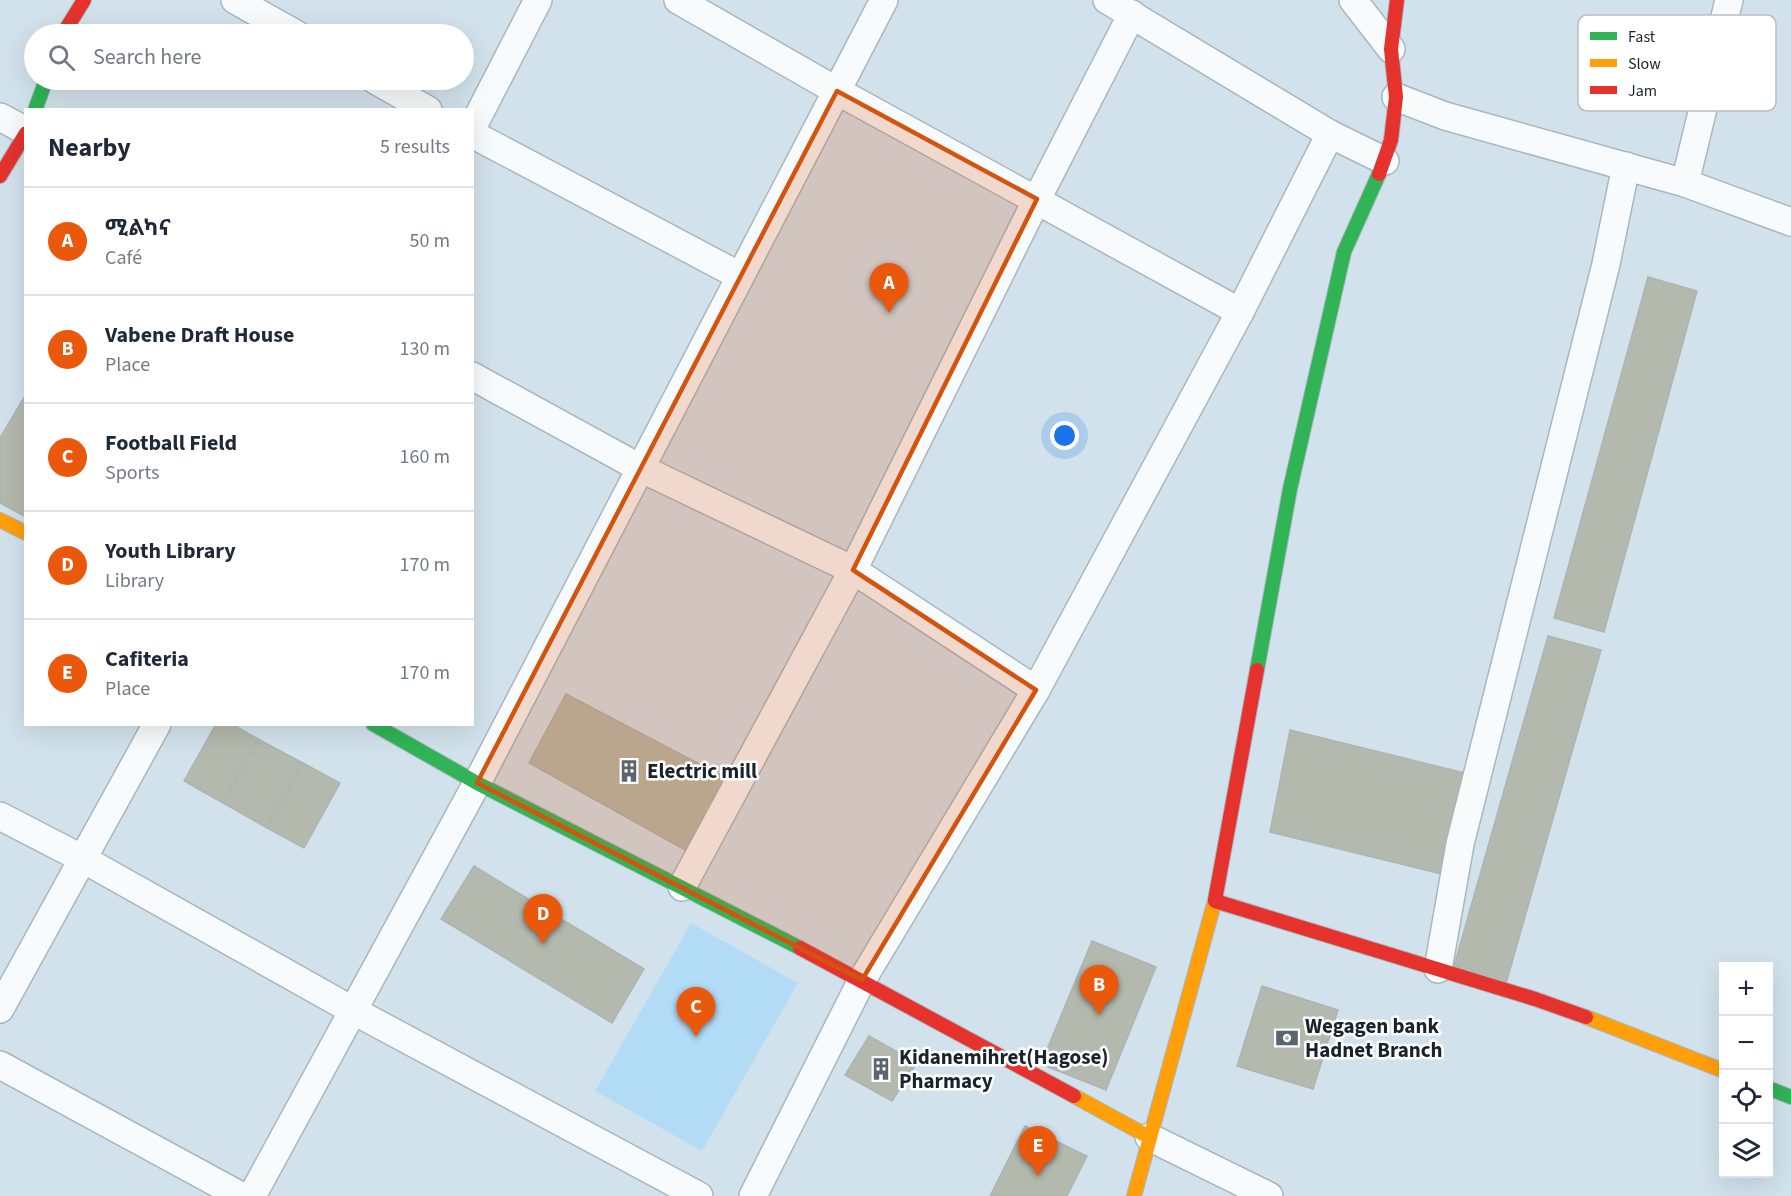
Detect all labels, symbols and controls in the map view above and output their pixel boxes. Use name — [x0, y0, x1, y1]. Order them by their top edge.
legend — [1578, 15, 1776, 111]
search box — [24, 24, 474, 90]
text: Fast — [1628, 26, 1656, 48]
icon: search — [45, 41, 78, 74]
text: Search here — [93, 41, 201, 73]
text: Slow — [1628, 53, 1661, 75]
text: Jam — [1628, 80, 1657, 102]
text: Nearby — [48, 129, 131, 166]
text: 5 results — [380, 133, 450, 161]
text: ሚልካና — [105, 212, 171, 244]
text: A — [62, 227, 73, 255]
text: 50 m — [410, 227, 450, 255]
text: Café — [105, 244, 142, 272]
pin: A — [870, 264, 908, 313]
text: Vabene Draft House — [105, 319, 294, 351]
text: B — [61, 335, 74, 363]
text: 130 m — [400, 335, 450, 363]
text: Place — [105, 351, 150, 379]
your location — [1050, 421, 1079, 450]
text: Football Field — [105, 427, 237, 459]
text: C — [62, 443, 73, 471]
text: 160 m — [400, 443, 450, 471]
text: Sports — [105, 459, 160, 487]
text: Youth Library — [105, 535, 236, 567]
text: D — [61, 551, 74, 579]
text: 170 m — [400, 551, 450, 579]
text: Library — [105, 567, 164, 595]
text: Cafiteria — [105, 643, 189, 675]
text: E — [62, 659, 73, 687]
text: 170 m — [400, 659, 450, 687]
text: Place — [105, 675, 150, 703]
place label: Electric mill — [647, 756, 757, 786]
building icon: Electric mill — [616, 758, 642, 784]
pin: D — [524, 894, 562, 944]
map controls — [1719, 962, 1773, 1178]
button: + — [1719, 962, 1773, 1016]
pin: B — [1080, 966, 1118, 1015]
pin: C — [676, 988, 716, 1037]
place label: Wegagen bank Hadnet Branch — [1305, 1011, 1443, 1065]
button: − — [1719, 1016, 1773, 1070]
bank icon: Wegagen bank Hadnet Branch — [1274, 1025, 1300, 1051]
place label: Kidanemihret(Hagose) Pharmacy — [899, 1042, 1109, 1096]
building icon: Kidanemihret(Hagose) Pharmacy — [868, 1056, 894, 1082]
button: locate — [1719, 1070, 1773, 1124]
button: layers — [1719, 1124, 1773, 1178]
pin: E — [1018, 1126, 1058, 1176]

